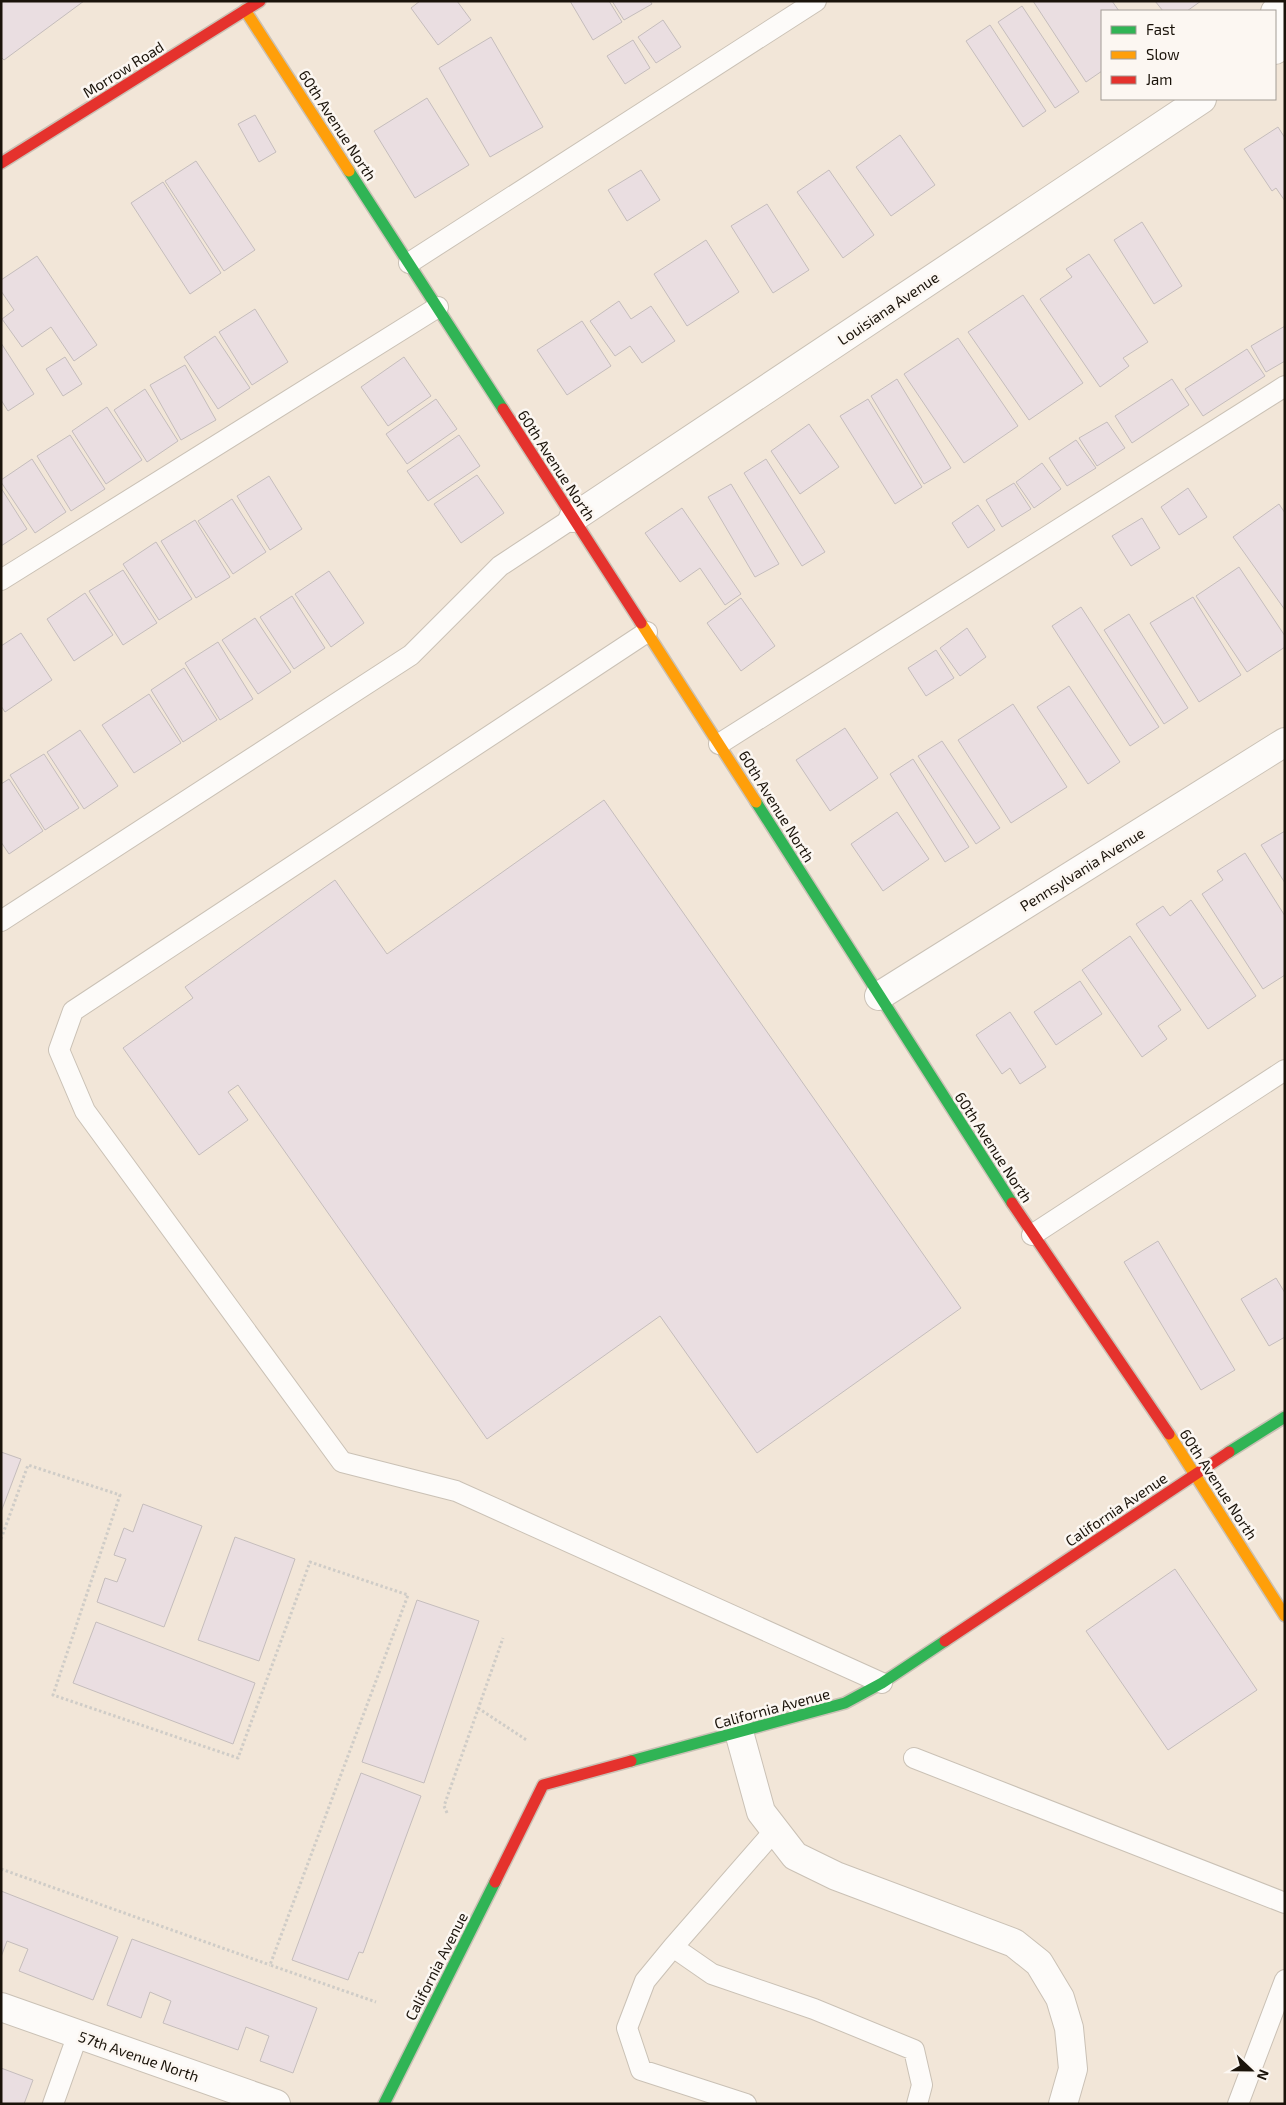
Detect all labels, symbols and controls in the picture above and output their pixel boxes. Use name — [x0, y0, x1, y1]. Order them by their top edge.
legend — [1101, 10, 1276, 100]
text: Fast — [1146, 20, 1176, 38]
street label: Morrow Road — [79, 37, 167, 101]
text: Slow — [1146, 45, 1180, 63]
street label: 60th Avenue North — [296, 66, 380, 184]
text: Jam — [1146, 70, 1172, 88]
street label: Louisiana Avenue — [834, 267, 942, 349]
street label: 60th Avenue North — [515, 406, 599, 524]
street label: 60th Avenue North — [735, 747, 819, 865]
street label: Pennsylvania Avenue — [1016, 823, 1148, 915]
street label: 60th Avenue North — [952, 1088, 1036, 1206]
street label: 60th Avenue North — [1177, 1425, 1261, 1543]
street label: California Avenue — [1062, 1468, 1170, 1550]
street label: California Avenue — [712, 1684, 832, 1732]
street label: California Avenue — [401, 1909, 471, 2023]
street label: 57th Avenue North — [76, 2027, 202, 2085]
north arrow — [1226, 2045, 1276, 2095]
text: N — [1254, 2067, 1273, 2083]

